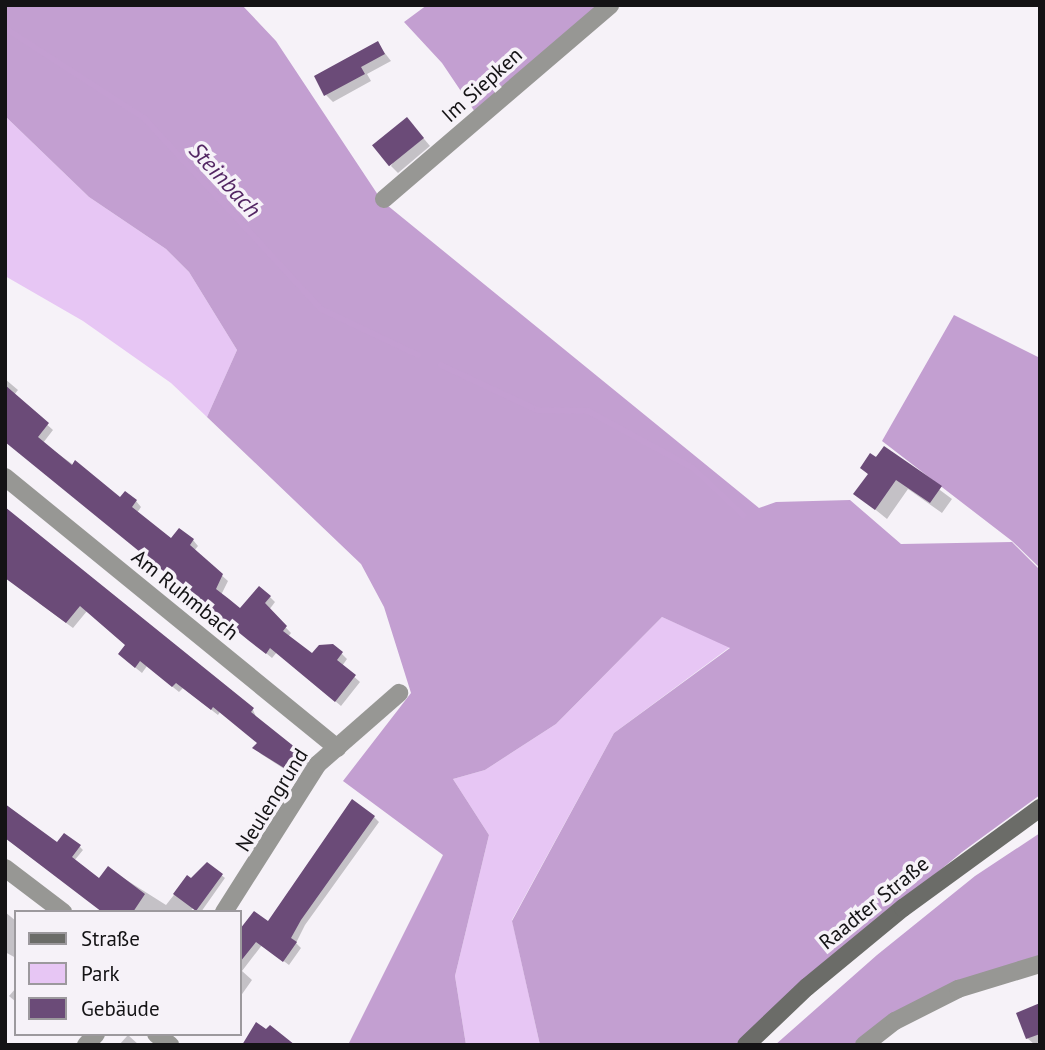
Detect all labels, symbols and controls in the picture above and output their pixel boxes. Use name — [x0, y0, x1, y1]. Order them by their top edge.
street label: Im Siepken — [437, 42, 527, 128]
water label: Steinbach — [183, 137, 267, 223]
street label: Am Ruhmbach — [127, 544, 243, 646]
street label: Neulengrund — [230, 744, 314, 856]
street label: Raadter Straße — [814, 851, 934, 955]
legend — [14, 910, 242, 1036]
text: Straße — [81, 925, 140, 952]
text: Park — [81, 960, 120, 987]
text: Gebäude — [81, 995, 160, 1022]

